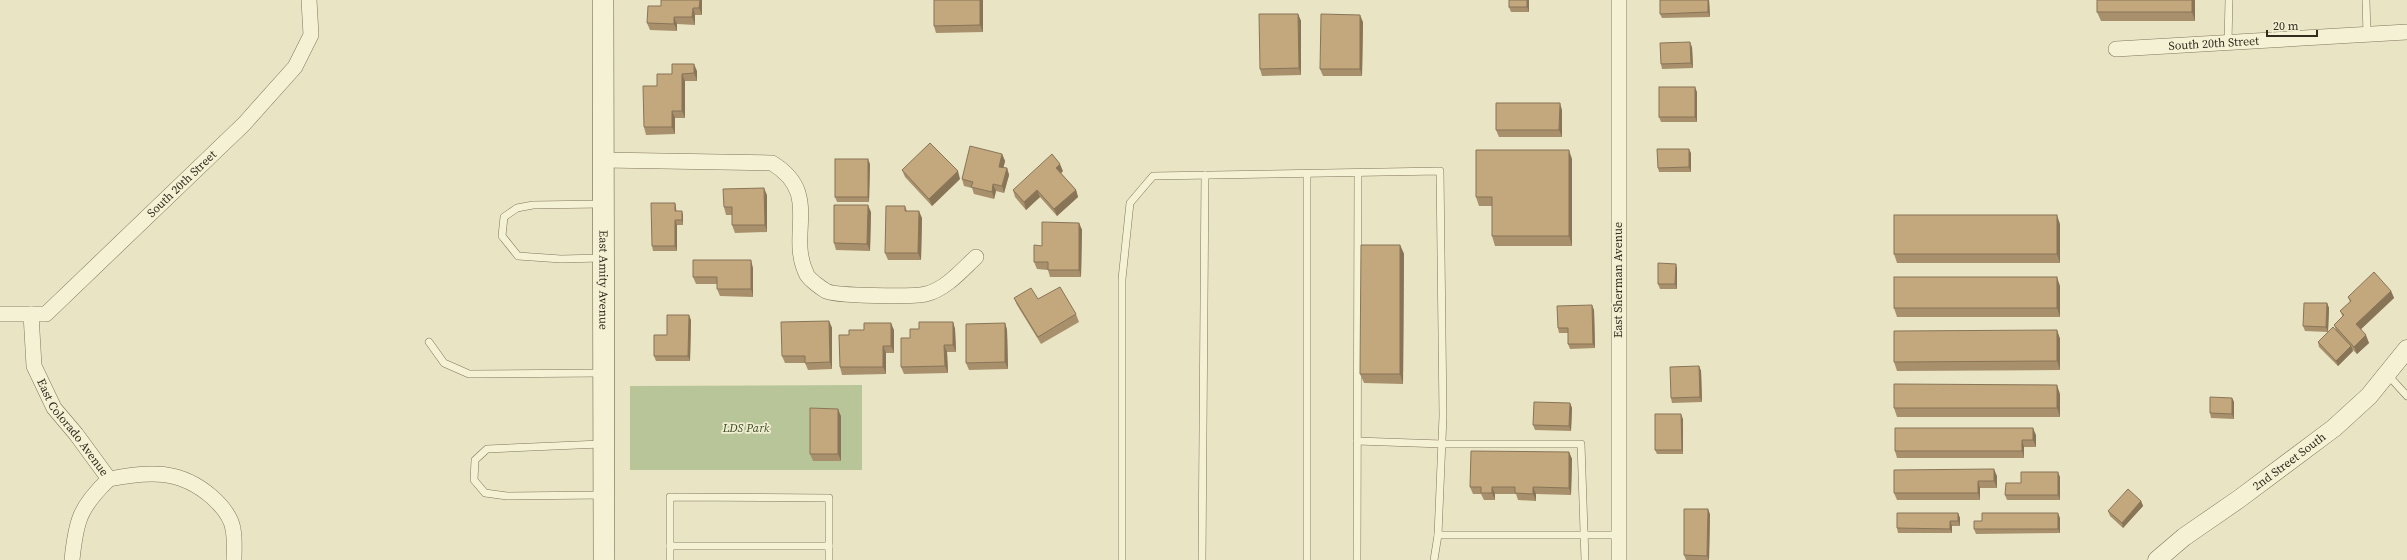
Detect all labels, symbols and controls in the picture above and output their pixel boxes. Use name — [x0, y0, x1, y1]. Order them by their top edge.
scale bar — [2267, 12, 2317, 38]
text: 20 m — [2273, 18, 2299, 34]
street label: South 20th Street — [2168, 33, 2260, 54]
street label: South 20th Street — [143, 147, 220, 221]
street label: East Sherman Avenue — [1610, 222, 1626, 338]
street label: East Amity Avenue — [595, 230, 612, 330]
street label: East Colorado Avenue — [33, 376, 112, 479]
park label: LDS Park — [722, 420, 770, 436]
street label: 2nd Street South — [2249, 429, 2329, 494]

